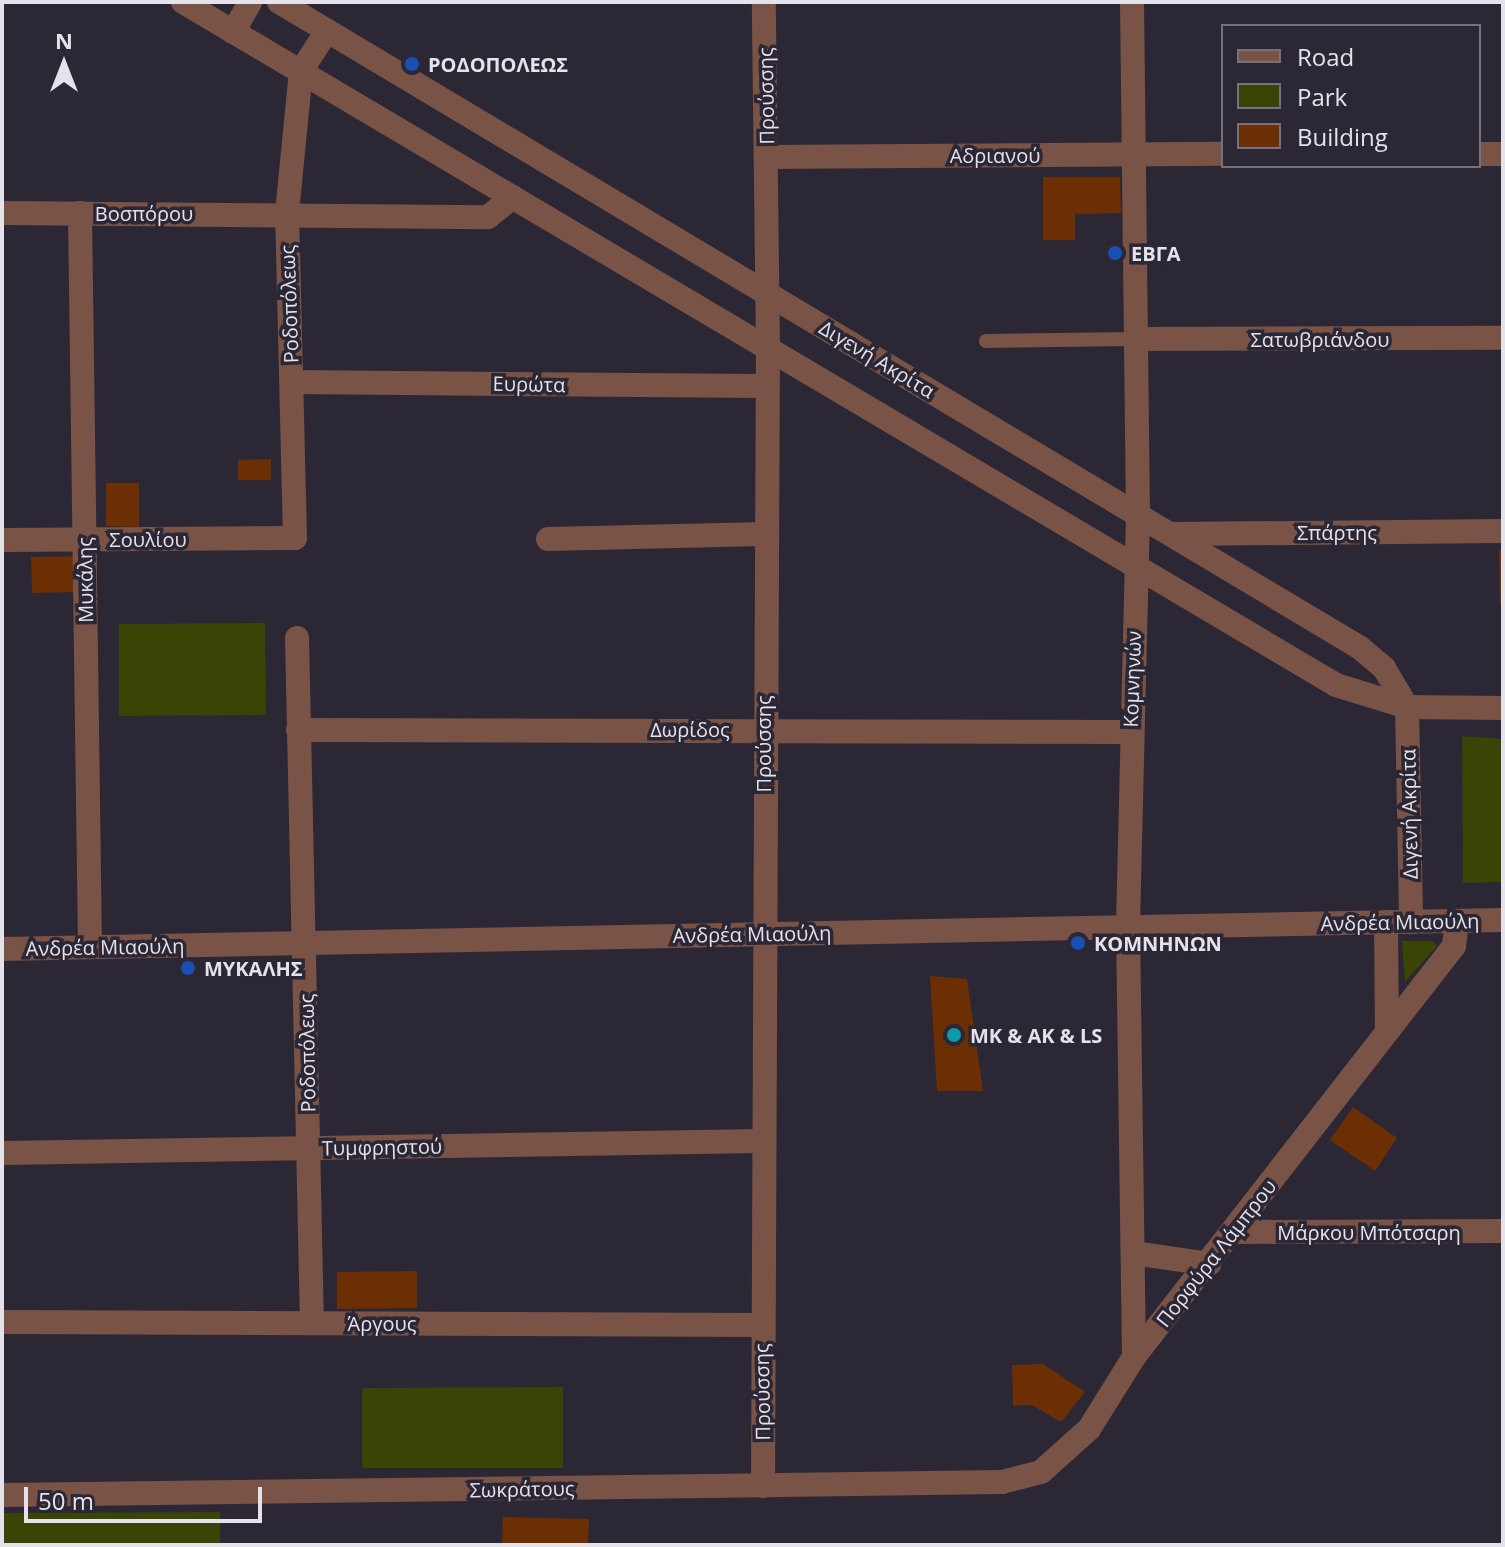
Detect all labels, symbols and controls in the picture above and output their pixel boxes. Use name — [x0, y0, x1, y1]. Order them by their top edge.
north arrow — [24, 24, 104, 104]
legend — [1221, 24, 1481, 168]
text: N — [55, 25, 73, 55]
text: Road — [1297, 40, 1354, 73]
street label: Προύσσης — [753, 47, 779, 145]
place label: ΡΟΔΟΠΟΛΕΩΣ — [428, 52, 568, 76]
marker: ΡΟΔΟΠΟΛΕΩΣ — [403, 55, 421, 73]
text: Park — [1297, 80, 1347, 113]
text: Building — [1297, 120, 1388, 153]
street label: Αδριανού — [950, 143, 1040, 167]
street label: Βοσπόρου — [95, 201, 193, 225]
place label: ΕΒΓΑ — [1131, 241, 1181, 265]
street label: Ροδοπόλεως — [275, 244, 303, 364]
marker: ΕΒΓΑ — [1106, 244, 1124, 262]
street label: Διγενή Ακρίτα — [815, 315, 939, 403]
street label: Σατωβριάνδου — [1250, 327, 1390, 351]
street label: Ευρώτα — [493, 371, 565, 397]
street label: Σπάρτης — [1297, 520, 1377, 544]
street label: Σουλίου — [109, 527, 187, 551]
street label: Μυκάλης — [72, 537, 98, 623]
street label: Κομνηνών — [1118, 630, 1146, 728]
street label: Προύσσης — [751, 695, 775, 793]
street label: Δωρίδος — [650, 717, 730, 741]
street label: Διγενή Ακρίτα — [1396, 749, 1422, 879]
street label: Ανδρέα Μιαούλη — [1320, 909, 1480, 935]
street label: Ανδρέα Μιαούλη — [672, 921, 832, 947]
place label: ΚΟΜΝΗΝΩΝ — [1094, 931, 1222, 955]
street label: Ανδρέα Μιαούλη — [25, 934, 185, 960]
marker: ΚΟΜΝΗΝΩΝ — [1069, 934, 1087, 952]
place label: ΜΥΚΑΛΗΣ — [204, 956, 303, 980]
marker: ΜΥΚΑΛΗΣ — [179, 959, 197, 977]
street label: Ροδοπόλεως — [294, 994, 320, 1112]
place label: MK & AK & LS — [970, 1023, 1102, 1047]
marker: MK & AK & LS — [945, 1026, 963, 1044]
street label: Τυμφρηστού — [322, 1134, 442, 1160]
street label: Πορφύρα Λάμπρου — [1151, 1174, 1281, 1332]
street label: Μάρκου Μπότσαρη — [1277, 1220, 1461, 1244]
street label: Άργους — [348, 1311, 416, 1335]
street label: Προύσσης — [749, 1343, 775, 1441]
scale bar — [28, 1471, 266, 1521]
street label: Σωκράτους — [469, 1476, 575, 1502]
text: 50 m — [38, 1484, 94, 1517]

